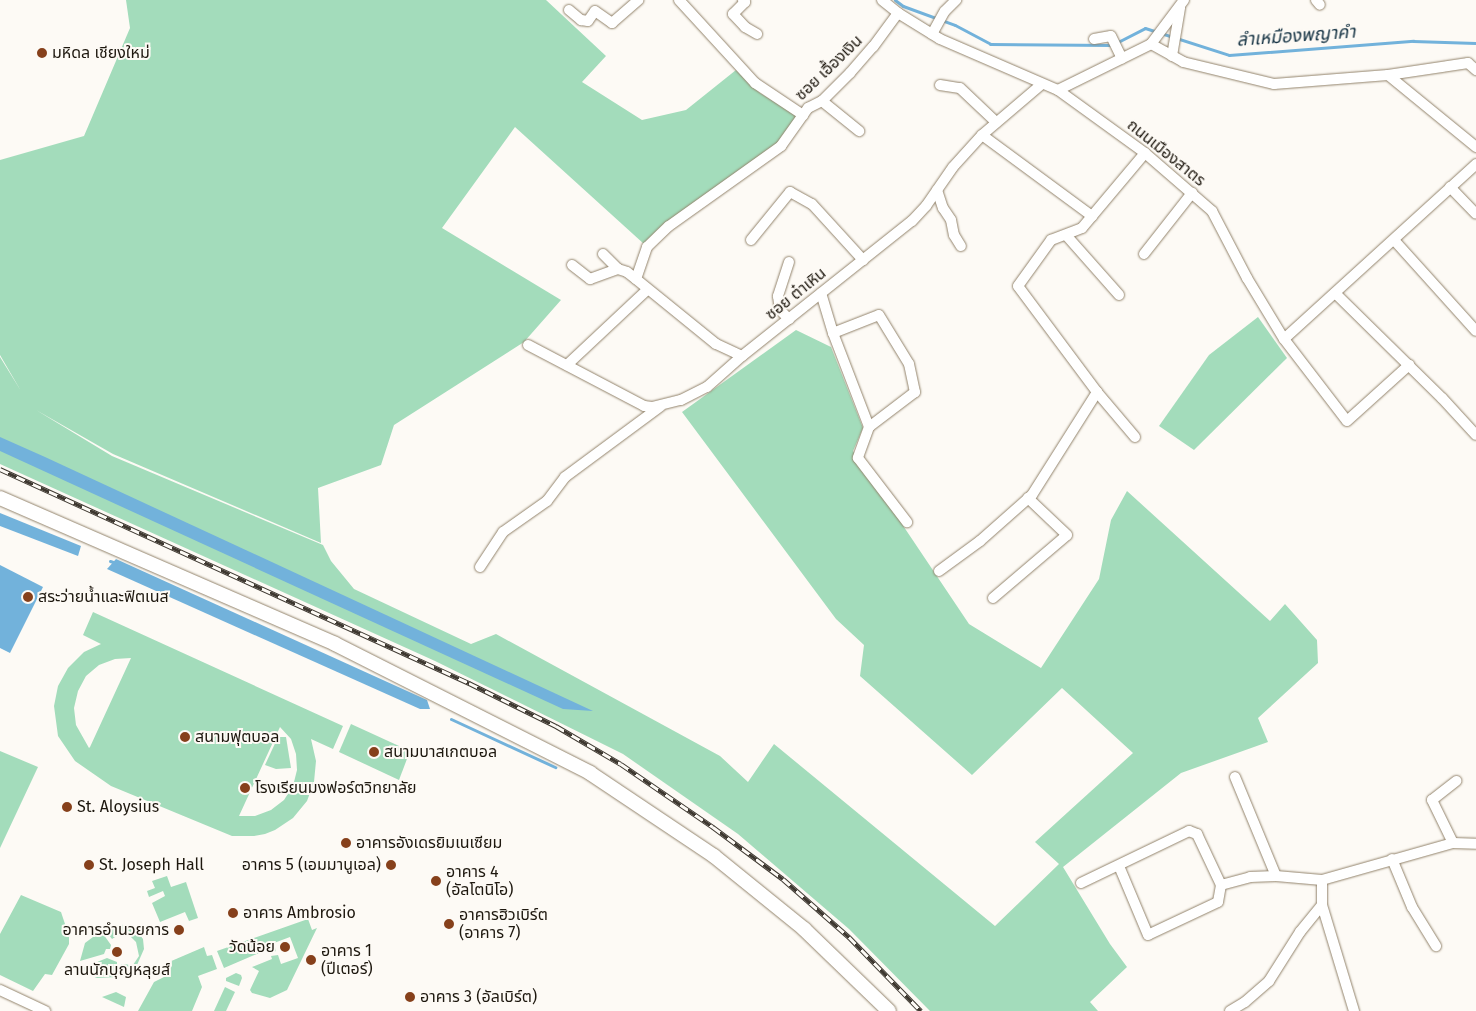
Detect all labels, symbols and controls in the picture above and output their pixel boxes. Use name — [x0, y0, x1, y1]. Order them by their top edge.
water label: ลำเหมืองพญาคำ — [1236, 21, 1356, 51]
street label: ซอย เอื้องเงิน — [791, 31, 867, 105]
place label: มหิดล เชียงใหม่ — [52, 43, 150, 63]
marker: มหิดล เชียงใหม่ — [36, 47, 48, 59]
street label: ถนนเมืองสาตร — [1123, 116, 1209, 190]
street label: ซอย ต๋าเหิน — [762, 264, 830, 324]
place label: สระว่ายน้ำและฟิตเนส — [38, 587, 169, 607]
marker: สระว่ายน้ำและฟิตเนส — [22, 591, 34, 603]
place label: สนามฟุตบอล — [195, 727, 279, 747]
marker: สนามฟุตบอล — [179, 731, 191, 743]
place label: สนามบาสเกตบอล — [384, 742, 497, 762]
marker: สนามบาสเกตบอล — [368, 746, 380, 758]
place label: โรงเรียนมงฟอร์ตวิทยาลัย — [255, 778, 417, 798]
marker: โรงเรียนมงฟอร์ตวิทยาลัย — [239, 782, 251, 794]
place label: St. Aloysius — [77, 797, 159, 817]
marker: St. Aloysius — [61, 801, 73, 813]
place label: อาคารอังเดรยิมเนเซียม — [356, 833, 502, 853]
marker: อาคารอังเดรยิมเนเซียม — [340, 837, 352, 849]
place label: St. Joseph Hall — [99, 855, 204, 875]
place label: อาคาร 5 (เอมมานูเอล) — [242, 855, 381, 875]
marker: St. Joseph Hall — [83, 859, 95, 871]
marker: อาคาร 5 (เอมมานูเอล) — [385, 859, 397, 871]
place label: อาคาร 4 (อัลโตนิโอ) — [446, 862, 513, 900]
marker: อาคาร 4 (อัลโตนิโอ) — [430, 875, 442, 887]
place label: อาคาร Ambrosio — [243, 903, 356, 923]
place label: อาคารฮิวเบิร์ต (อาคาร 7) — [459, 905, 548, 943]
marker: อาคาร Ambrosio — [227, 907, 239, 919]
marker: อาคารฮิวเบิร์ต (อาคาร 7) — [443, 918, 455, 930]
place label: อาคารอำนวยการ — [62, 920, 169, 940]
marker: อาคารอำนวยการ — [173, 924, 185, 936]
place label: วัดน้อย — [229, 937, 275, 957]
marker: วัดน้อย — [279, 941, 291, 953]
place label: อาคาร 1 (ปีเตอร์) — [321, 941, 373, 979]
marker: ลานนักบุญหลุยส์ — [111, 946, 123, 958]
marker: อาคาร 1 (ปีเตอร์) — [305, 954, 317, 966]
place label: ลานนักบุญหลุยส์ — [64, 960, 170, 980]
place label: อาคาร 3 (อัลเบิร์ต) — [420, 987, 537, 1007]
marker: อาคาร 3 (อัลเบิร์ต) — [404, 991, 416, 1003]

